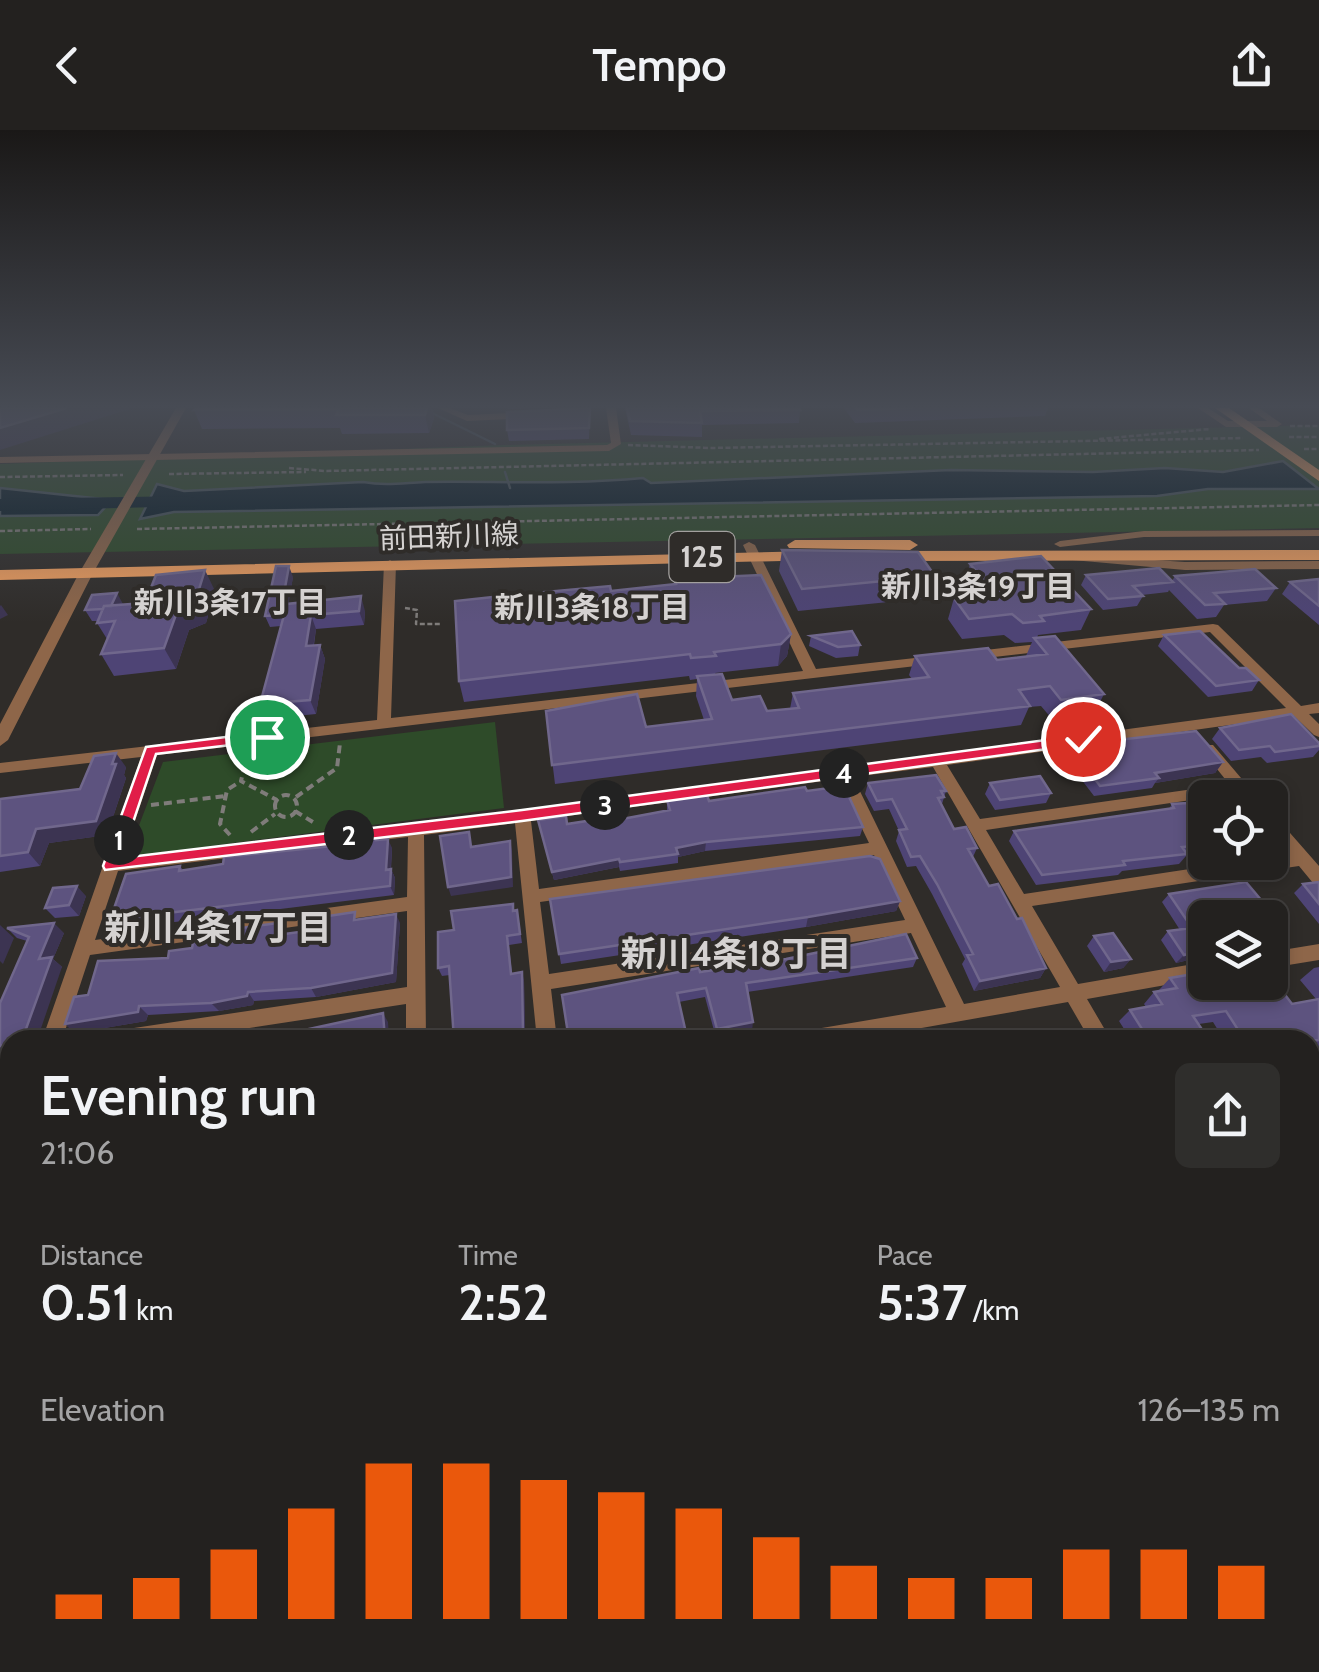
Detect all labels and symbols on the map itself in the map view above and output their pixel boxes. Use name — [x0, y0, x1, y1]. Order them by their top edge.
street label: 前田新川線 — [378, 517, 520, 555]
road number: 125 — [670, 532, 734, 582]
district label: 新川3条19丁目 — [881, 568, 1075, 605]
district label: 新川3条17丁目 — [134, 584, 326, 621]
district label: 新川3条18丁目 — [494, 589, 690, 626]
pin — [225, 695, 310, 780]
pin — [1041, 697, 1126, 782]
pin: 4 — [819, 748, 869, 798]
pin: 3 — [580, 780, 630, 830]
pin: 2 — [324, 810, 374, 860]
pin: 1 — [94, 815, 144, 865]
district label: 新川4条17丁目 — [104, 906, 332, 949]
district label: 新川4条18丁目 — [621, 932, 851, 975]

